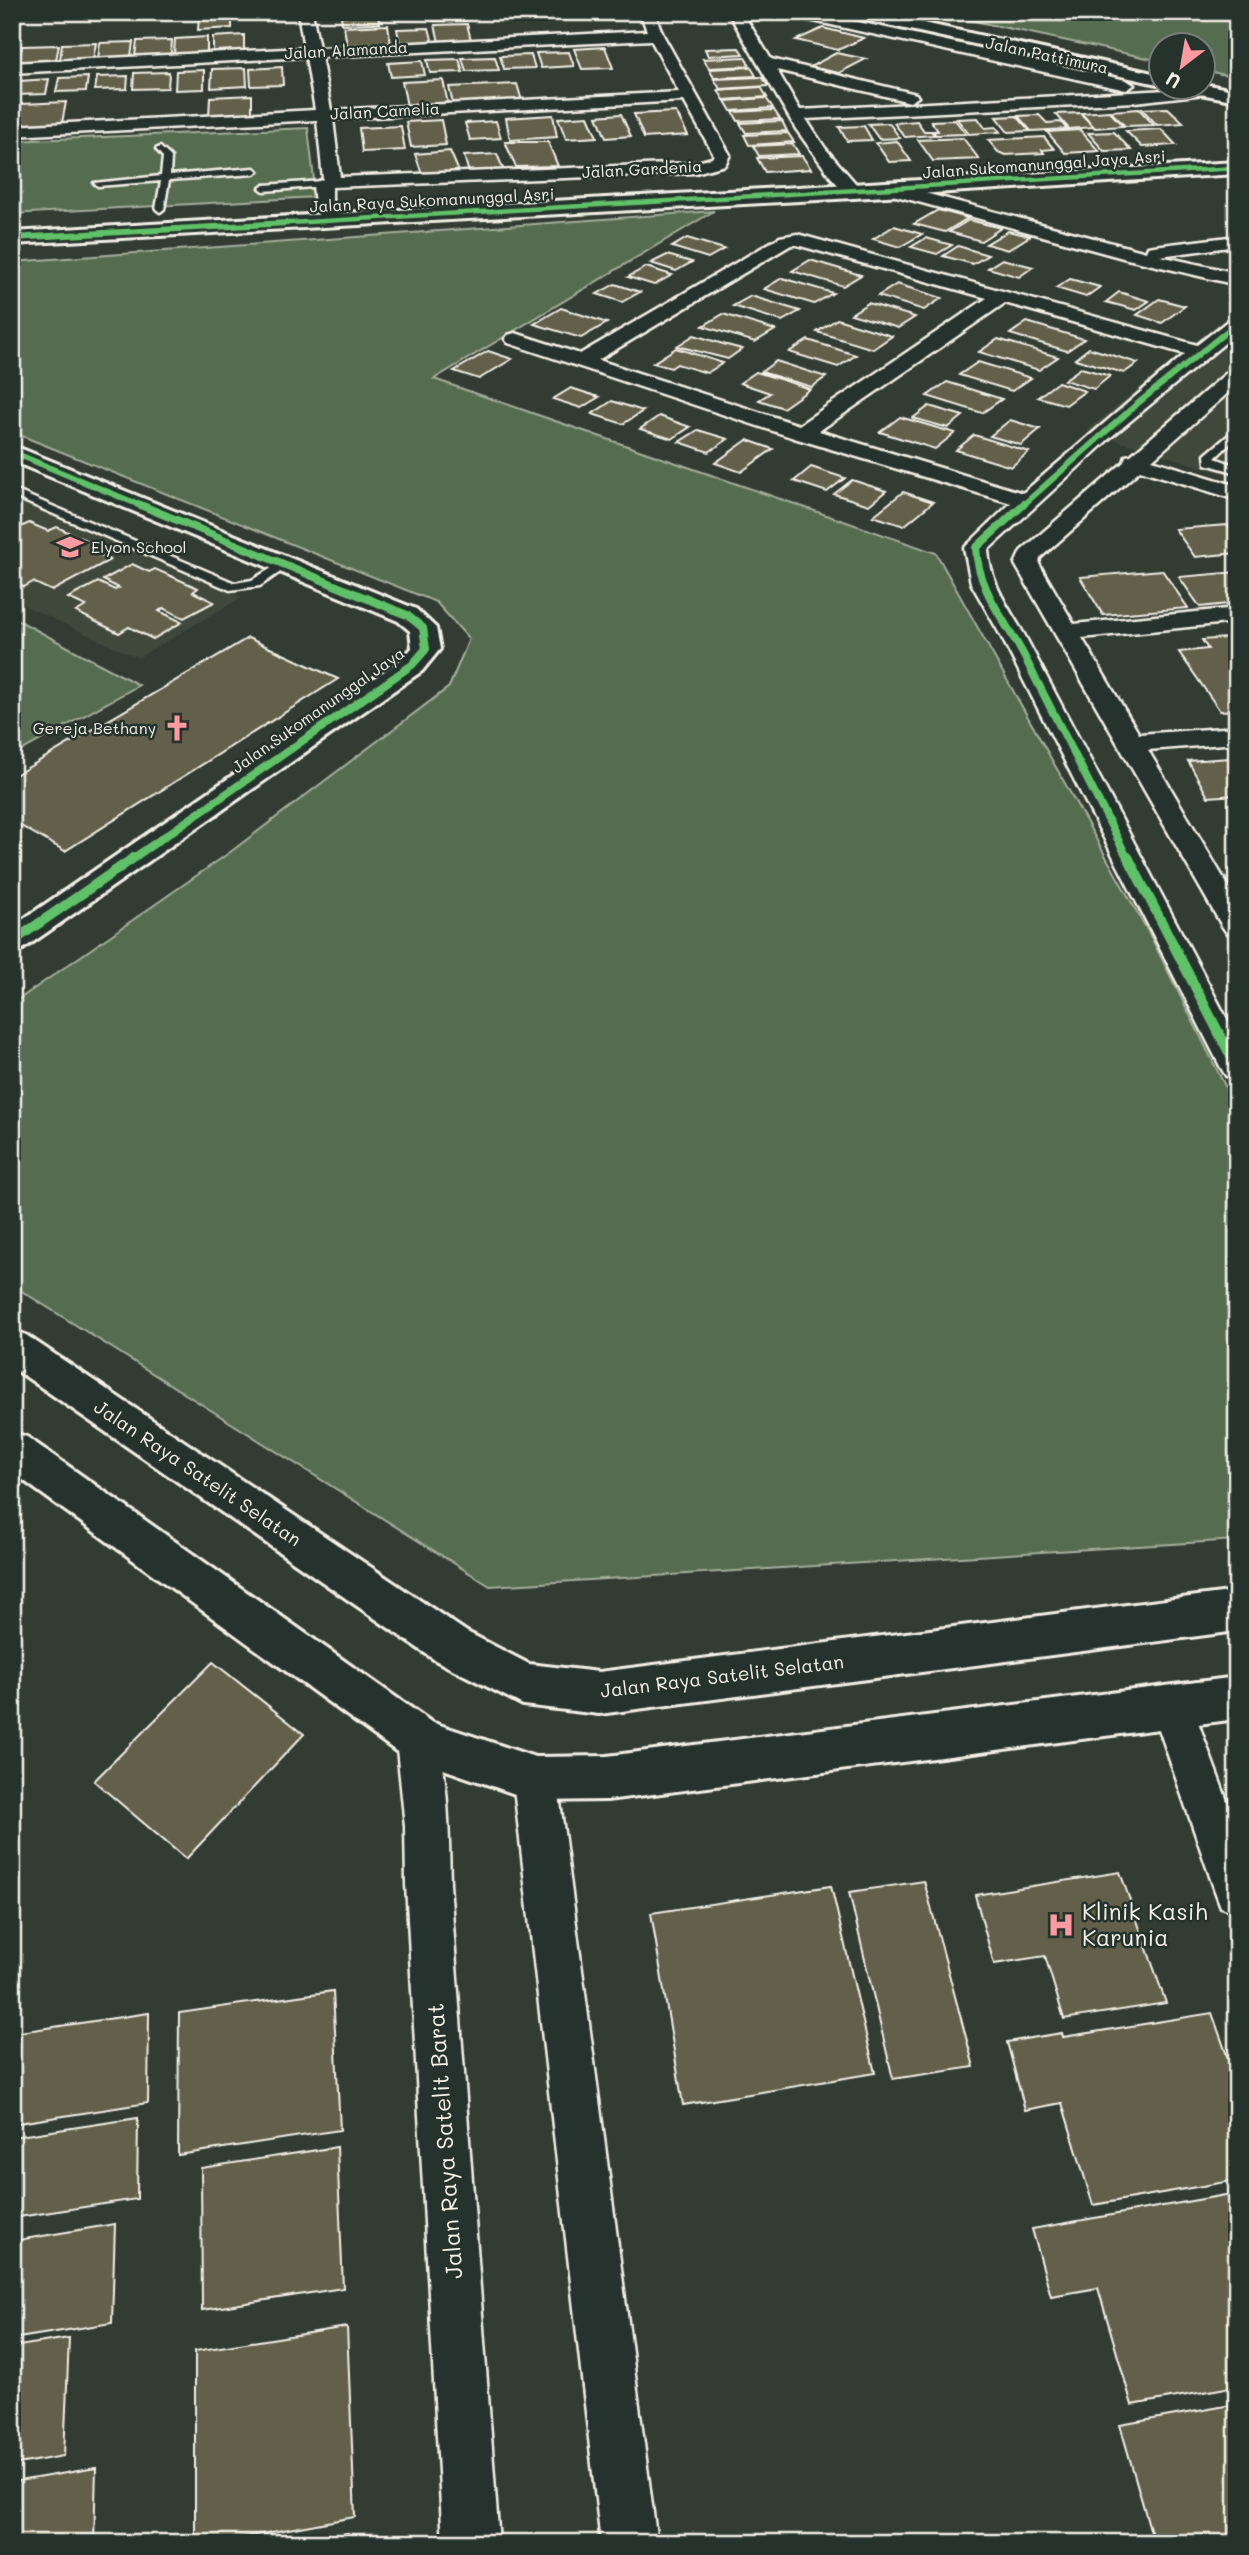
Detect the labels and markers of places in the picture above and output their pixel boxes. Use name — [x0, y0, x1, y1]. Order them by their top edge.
school or university icon: Elyon School — [55, 532, 85, 562]
place label: Elyon School — [91, 536, 186, 557]
church icon: Gereja Bethany — [162, 713, 192, 743]
place label: Gereja Bethany — [33, 717, 156, 738]
place label: Klinik Kasih Karunia — [1082, 1896, 1208, 1952]
hospital icon: Klinik Kasih Karunia — [1046, 1910, 1076, 1940]

